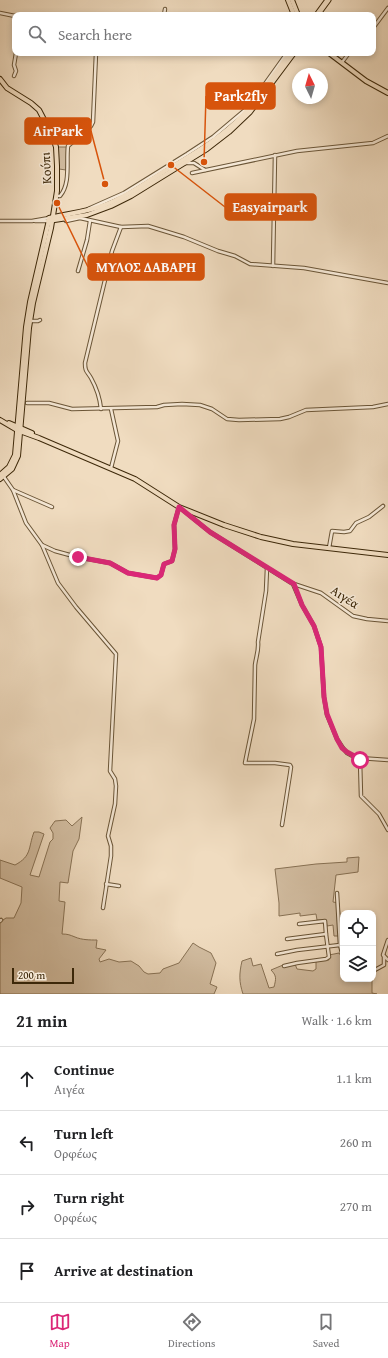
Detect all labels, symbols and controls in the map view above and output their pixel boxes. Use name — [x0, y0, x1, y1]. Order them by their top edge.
search box — [12, 12, 376, 56]
icon: search — [26, 23, 48, 45]
text: Search here — [58, 24, 132, 45]
north arrow — [292, 68, 328, 104]
callout: Park2fly — [206, 83, 275, 109]
text: Park2fly — [214, 86, 269, 106]
callout: AirPark — [25, 118, 91, 144]
text: AirPark — [33, 121, 84, 141]
street label: Κούπι — [36, 151, 56, 185]
callout: Easyairpark — [225, 194, 316, 220]
text: Easyairpark — [232, 197, 309, 217]
callout: ΜΥΛΟΣ ΔΑΒΑΡΗ — [88, 254, 204, 280]
text: ΜΥΛΟΣ ΔΑΒΑΡΗ — [96, 257, 196, 277]
route end — [69, 548, 87, 566]
street label: Αιγέα — [327, 581, 363, 613]
route start — [351, 751, 369, 769]
map controls — [340, 910, 376, 982]
button: locate — [340, 910, 376, 946]
button: layers — [340, 946, 376, 982]
scale bar — [12, 966, 74, 985]
text: 200 m — [18, 967, 45, 983]
text: 21 min — [16, 1008, 67, 1033]
text: Walk · 1.6 km — [301, 1011, 372, 1030]
text: Continue — [54, 1059, 115, 1080]
icon: ahead — [16, 1068, 38, 1090]
text: 1.1 km — [336, 1069, 372, 1088]
text: Αιγέα — [54, 1080, 85, 1099]
text: Turn left — [54, 1123, 113, 1144]
icon: left — [16, 1132, 38, 1154]
text: 260 m — [340, 1133, 372, 1152]
text: Ορφέως — [54, 1144, 97, 1163]
text: Turn right — [54, 1187, 125, 1208]
icon: right — [16, 1196, 38, 1218]
text: 270 m — [340, 1197, 372, 1216]
text: Ορφέως — [54, 1208, 97, 1227]
icon: arrive — [16, 1260, 38, 1282]
text: Arrive at destination — [54, 1260, 193, 1281]
tab: Map — [49, 1311, 71, 1351]
tab: Directions — [168, 1311, 215, 1351]
tab: Saved — [313, 1311, 339, 1351]

